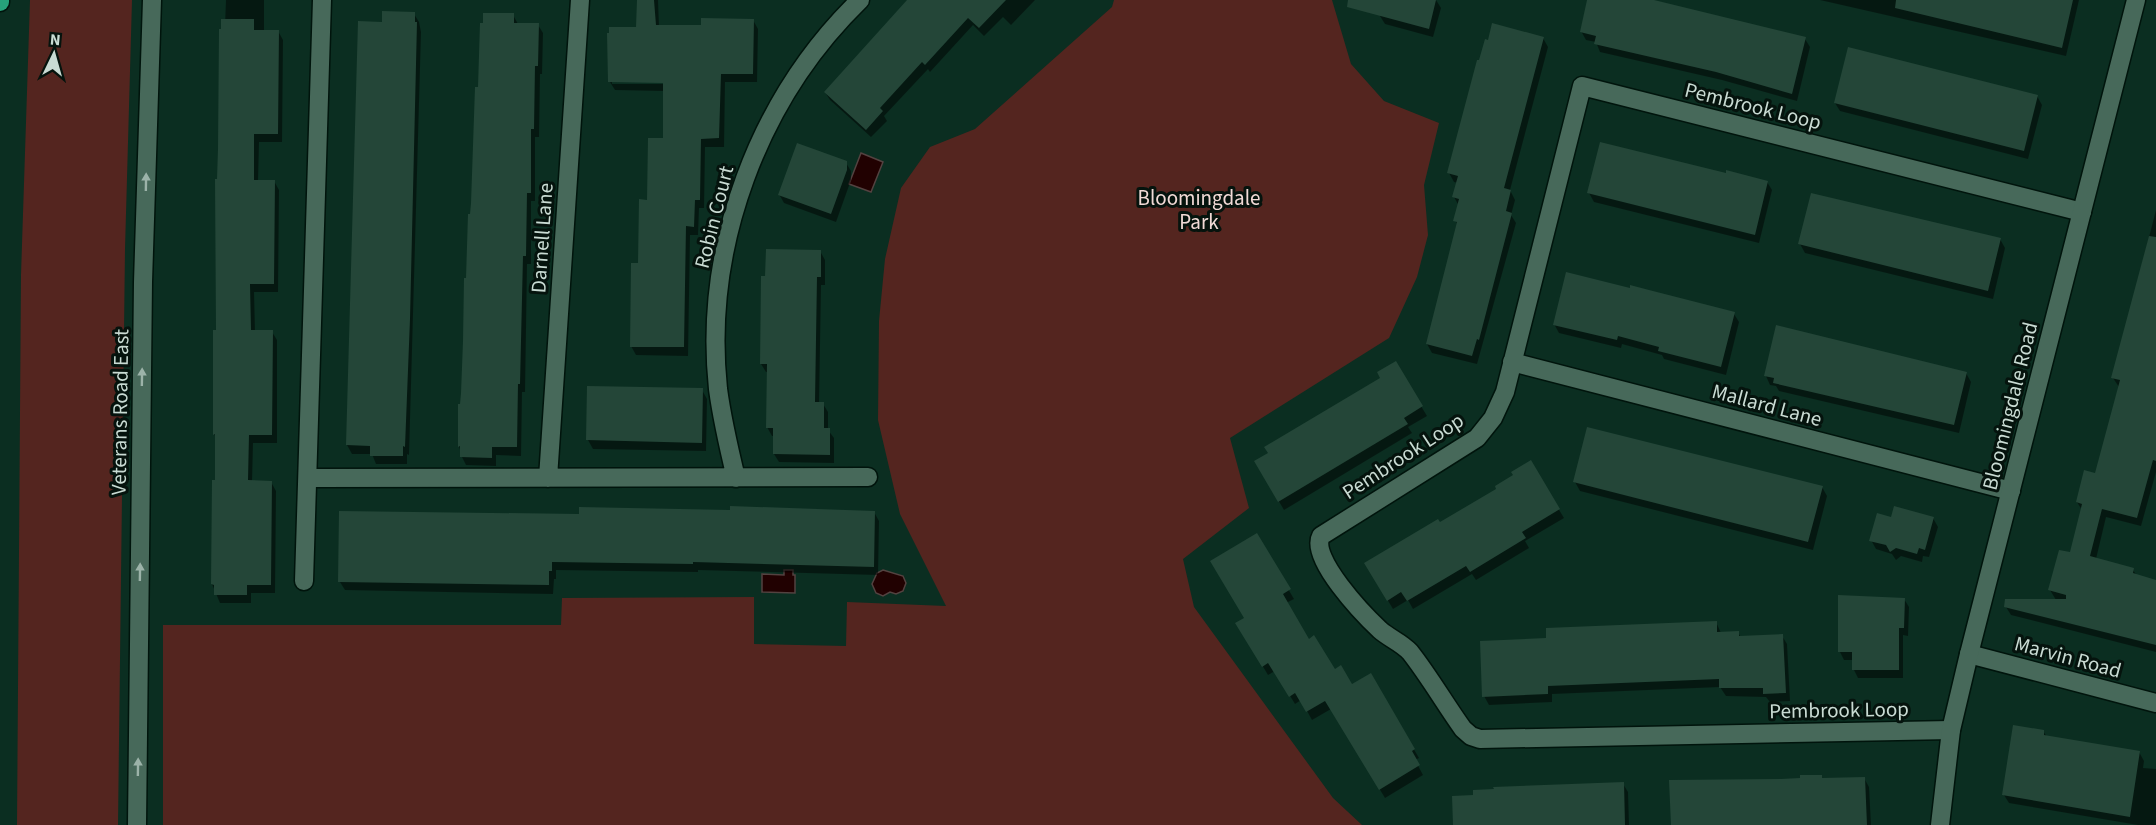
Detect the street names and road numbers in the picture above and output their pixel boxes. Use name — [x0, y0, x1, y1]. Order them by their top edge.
street label: Pembrook Loop — [1682, 75, 1824, 137]
street label: Robin Court — [687, 163, 741, 271]
street label: Darnell Lane — [523, 182, 561, 294]
street label: Bloomingdale Road — [1975, 319, 2045, 493]
street label: Veterans Road East — [104, 329, 136, 495]
street label: Mallard Lane — [1709, 376, 1825, 434]
street label: Pembrook Loop — [1336, 405, 1470, 507]
street label: Marvin Road — [2011, 628, 2125, 686]
street label: Pembrook Loop — [1769, 694, 1909, 726]

